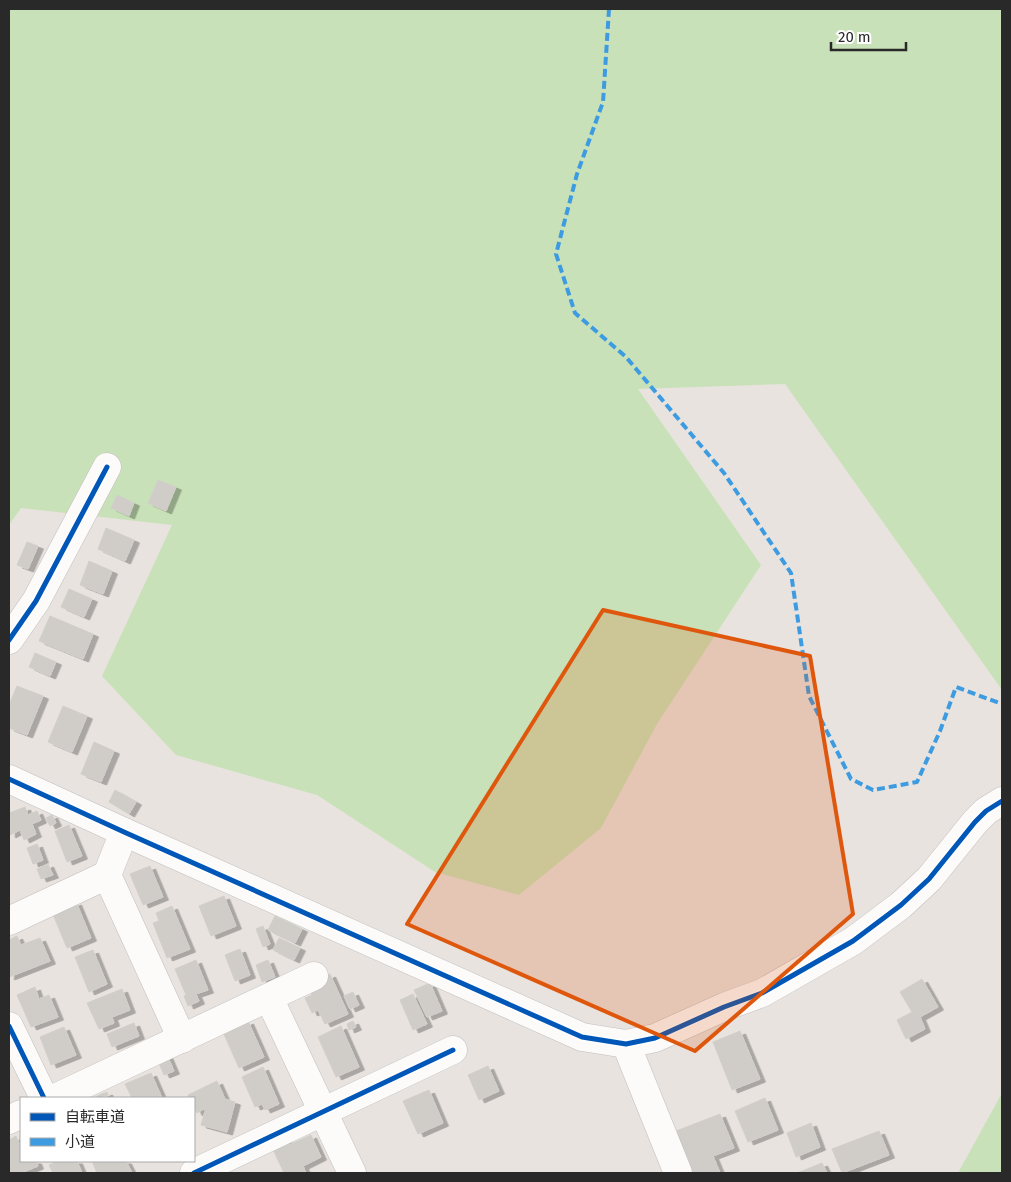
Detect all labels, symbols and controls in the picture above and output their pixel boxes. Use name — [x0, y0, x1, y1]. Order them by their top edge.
scale bar — [831, 20, 906, 52]
text: 20 m — [838, 28, 871, 46]
legend — [20, 1097, 195, 1162]
text: 自転車道 — [65, 1108, 125, 1126]
text: 小道 — [65, 1133, 95, 1151]

